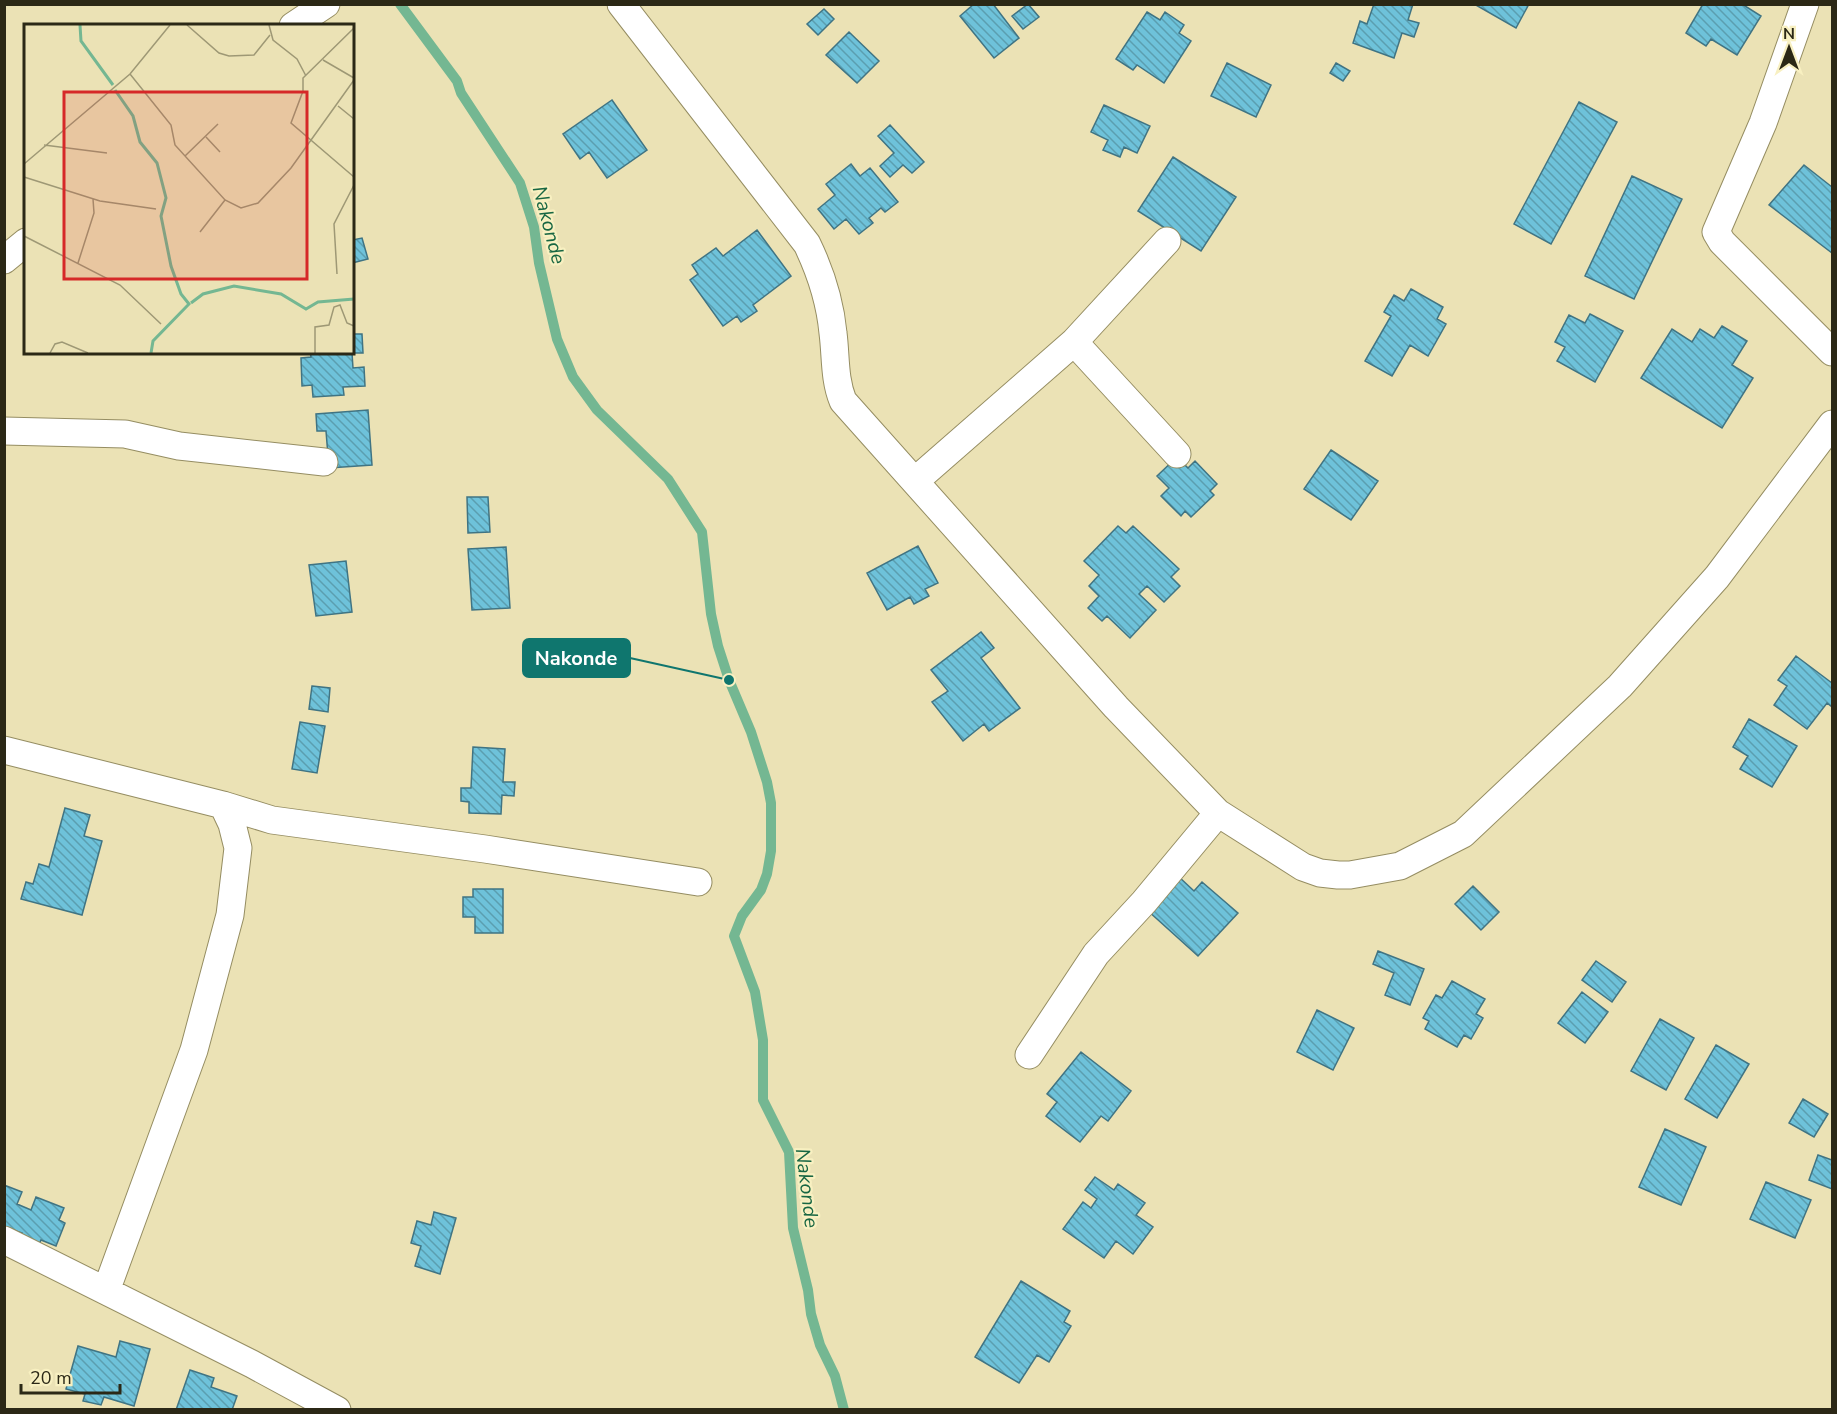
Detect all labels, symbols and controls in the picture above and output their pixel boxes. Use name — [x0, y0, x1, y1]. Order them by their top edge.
north arrow — [1759, 18, 1819, 78]
text: N — [1783, 23, 1795, 45]
inset map — [24, 24, 354, 354]
water label: Nakonde — [526, 183, 572, 267]
callout: Nakonde — [523, 639, 630, 677]
text: Nakonde — [535, 645, 617, 672]
water label: Nakonde — [789, 1147, 825, 1230]
scale bar — [21, 1357, 120, 1395]
text: 20 m — [30, 1366, 72, 1390]

